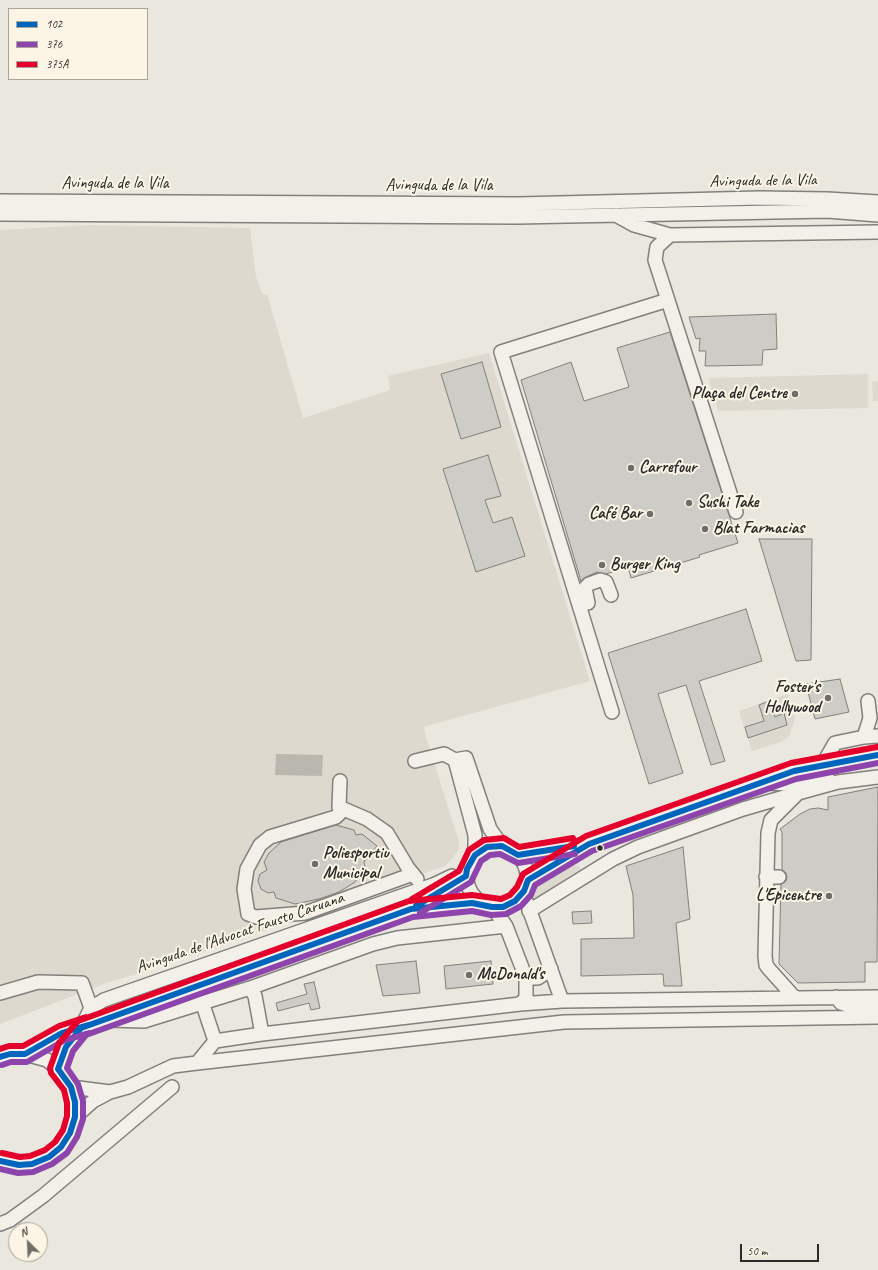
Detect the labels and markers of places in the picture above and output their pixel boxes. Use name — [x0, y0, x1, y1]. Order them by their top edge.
place label: Plaça del Centre — [692, 384, 787, 404]
marker: Plaça del Centre — [790, 389, 800, 399]
place label: Carrefour — [639, 458, 696, 478]
marker: Carrefour — [626, 463, 636, 473]
place label: Sushi Take — [697, 493, 759, 513]
marker: Sushi Take — [684, 498, 694, 508]
place label: Café Bar — [589, 504, 642, 524]
marker: Café Bar — [645, 509, 655, 519]
place label: Blat Farmacias — [713, 519, 804, 539]
marker: Blat Farmacias — [700, 524, 710, 534]
place label: Burger King — [610, 555, 680, 575]
marker: Burger King — [597, 560, 607, 570]
place label: Foster's Hollywood — [764, 678, 820, 718]
marker: Foster's Hollywood — [823, 693, 833, 703]
unlabelled marker — [595, 843, 605, 853]
place label: Poliesportiu Municipal — [323, 844, 389, 884]
marker: Poliesportiu Municipal — [310, 859, 320, 869]
place label: L'Epicentre — [756, 886, 821, 906]
marker: L'Epicentre — [824, 891, 834, 901]
place label: McDonald's — [477, 965, 544, 985]
marker: McDonald's — [464, 970, 474, 980]

